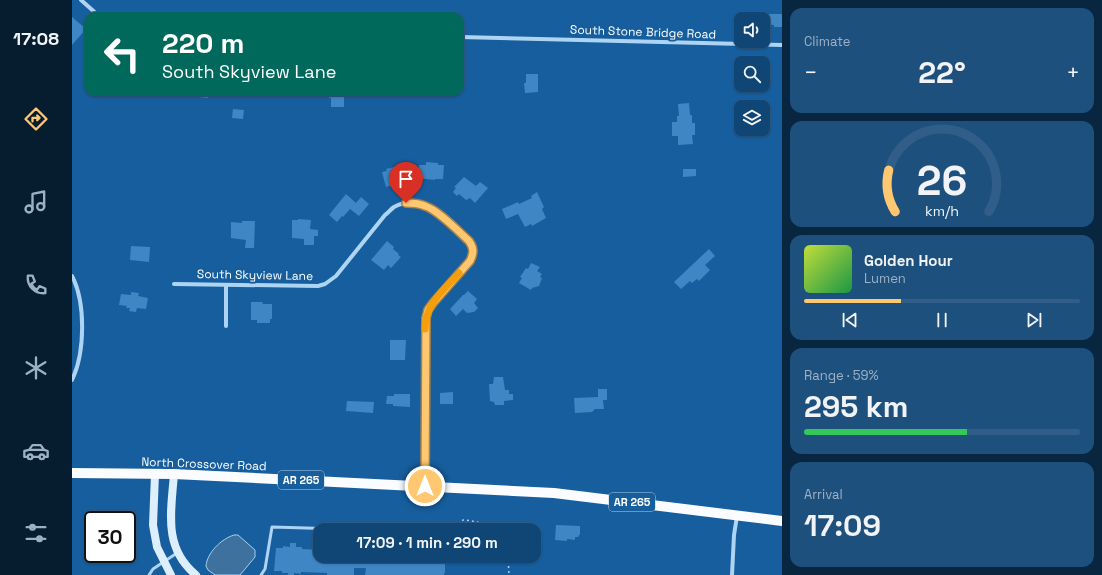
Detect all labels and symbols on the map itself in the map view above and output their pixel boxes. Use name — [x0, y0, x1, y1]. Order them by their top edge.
street label: South Stone Bridge Road — [570, 21, 716, 43]
pin — [389, 162, 423, 203]
street label: South Skyview Lane — [197, 266, 313, 284]
street label: North Crossover Road — [141, 454, 267, 474]
position arrow — [404, 465, 446, 507]
road number: AR 265 — [278, 471, 324, 489]
road number: AR 265 — [609, 493, 655, 511]
speed limit sign: 30 — [84, 511, 136, 563]

